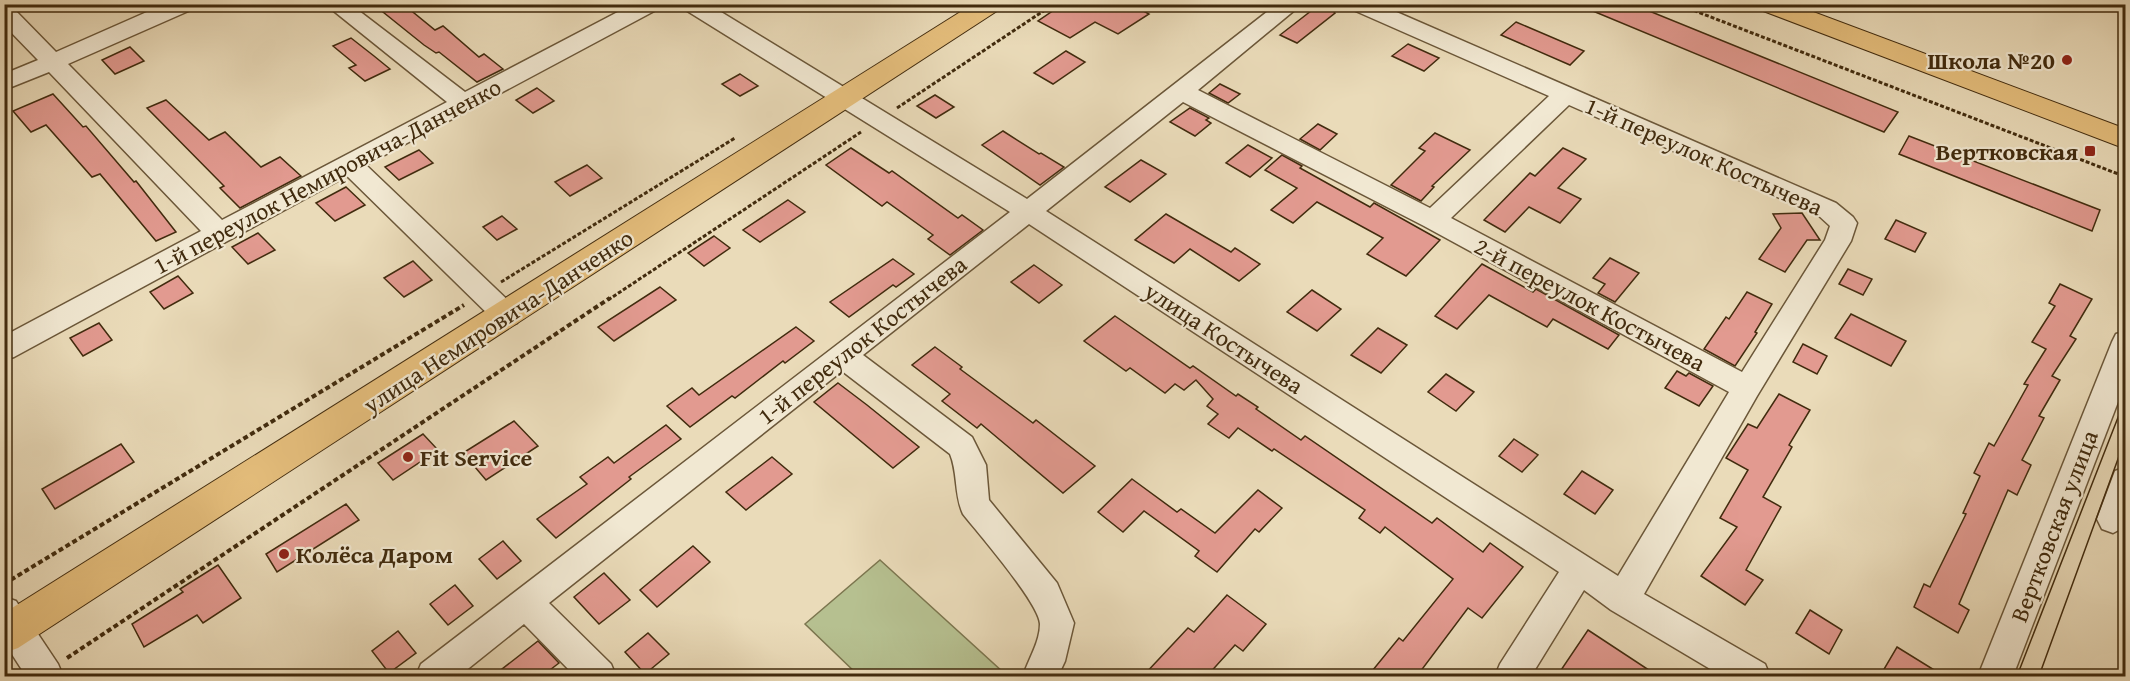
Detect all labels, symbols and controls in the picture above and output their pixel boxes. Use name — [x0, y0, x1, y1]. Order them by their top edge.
place label: Школа №20 — [1928, 43, 2055, 78]
marker: Школа №20 — [2060, 53, 2074, 67]
street label: 1-й переулок Немировича-Данченко — [147, 69, 507, 283]
street label: 1-й переулок Костычева — [1579, 88, 1829, 225]
place label: Вертковская — [1936, 134, 2078, 169]
marker: Вертковская — [2083, 144, 2097, 158]
street label: улица Немировича-Данченко — [355, 220, 640, 422]
street label: 2-й переулок Костычева — [1468, 228, 1712, 380]
street label: 1-й переулок Костычева — [750, 247, 975, 433]
street label: улица Костычева — [1137, 273, 1311, 403]
street label: Вертковская улица — [2001, 425, 2107, 627]
place label: Fit Service — [420, 440, 532, 475]
marker: Fit Service — [401, 450, 415, 464]
place label: Колёса Даром — [296, 537, 453, 572]
marker: Колёса Даром — [277, 547, 291, 561]

